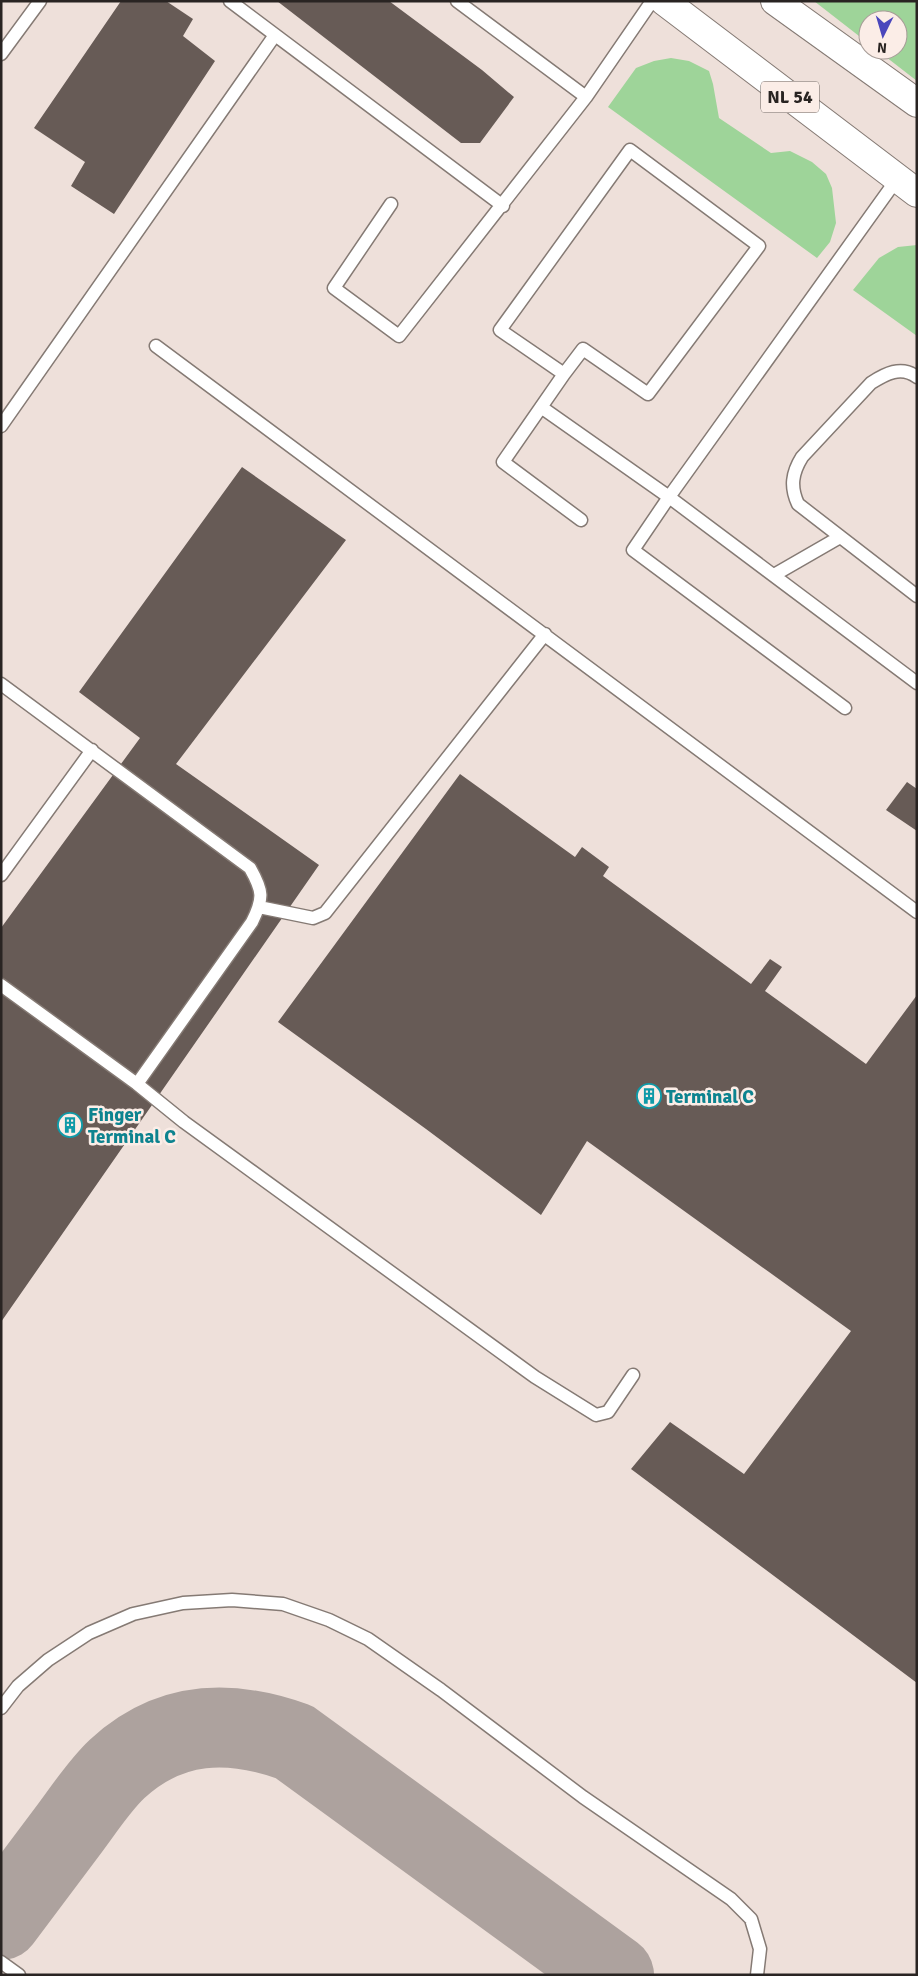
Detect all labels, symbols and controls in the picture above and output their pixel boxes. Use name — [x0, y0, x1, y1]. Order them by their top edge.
north arrow — [858, 10, 908, 60]
text: N — [876, 39, 888, 56]
road number: NL 54 — [761, 81, 819, 112]
building icon: Terminal C — [636, 1083, 662, 1109]
place label: Terminal C — [666, 1085, 754, 1109]
place label: Finger Terminal C — [88, 1103, 176, 1149]
building icon: Finger Terminal C — [57, 1112, 83, 1138]

